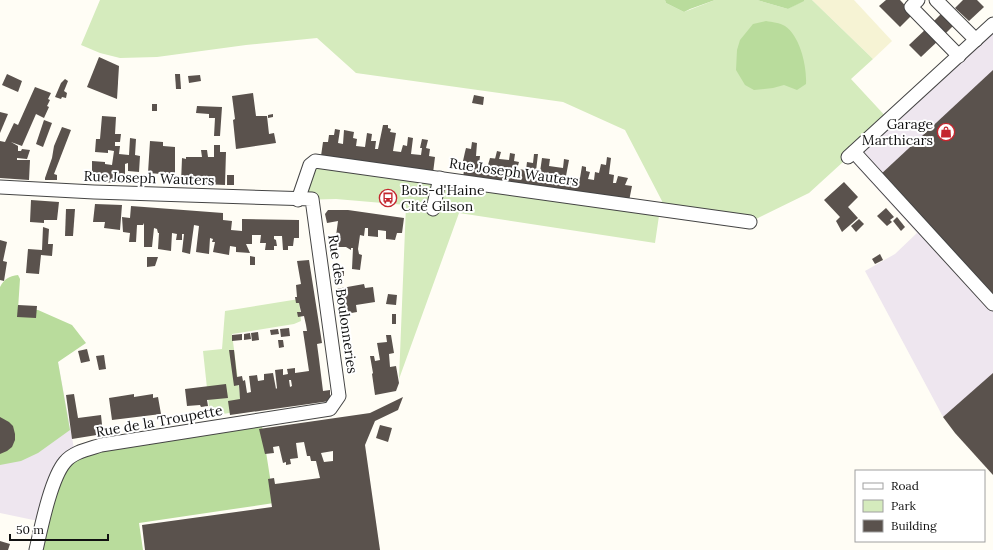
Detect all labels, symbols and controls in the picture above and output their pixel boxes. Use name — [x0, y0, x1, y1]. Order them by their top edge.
place label: Garage Marthicars — [862, 115, 933, 149]
shop icon: Garage Marthicars — [936, 122, 956, 142]
street label: Rue Joseph Wauters — [448, 154, 580, 190]
street label: Rue Joseph Wauters — [83, 167, 215, 189]
place label: Bois-d'Haine Cité Gilson — [401, 181, 485, 215]
bus stop icon: Bois-d'Haine Cité Gilson — [378, 188, 398, 208]
street label: Rue des Boulonneries — [324, 233, 362, 375]
street label: Rue de la Troupette — [94, 401, 224, 441]
legend — [855, 470, 985, 542]
text: Road — [891, 478, 919, 493]
text: Park — [891, 498, 917, 513]
scale bar — [10, 516, 108, 542]
text: Building — [891, 518, 937, 533]
text: 50 m — [16, 522, 44, 537]

